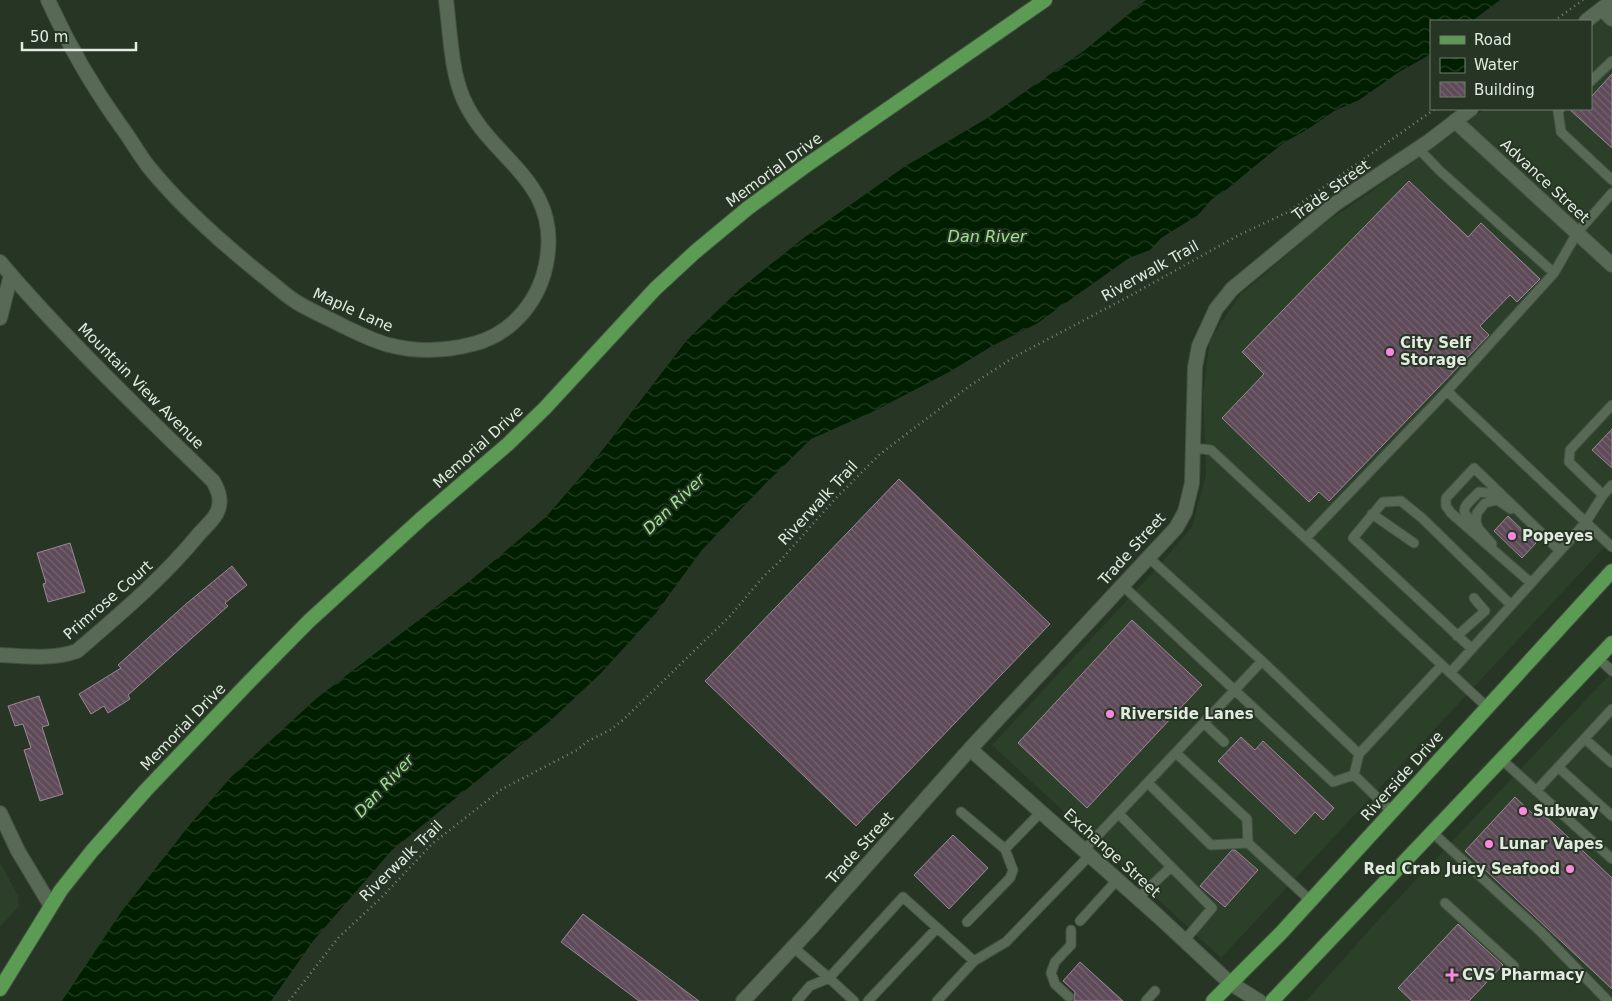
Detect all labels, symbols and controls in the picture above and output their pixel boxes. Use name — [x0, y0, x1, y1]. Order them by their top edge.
scale bar — [22, 20, 136, 52]
legend — [1430, 20, 1592, 110]
text: 50 m — [30, 28, 68, 46]
text: Road — [1474, 31, 1512, 49]
text: Water — [1474, 56, 1519, 74]
text: Building — [1474, 81, 1535, 99]
street label: Memorial Drive — [722, 129, 826, 211]
street label: Advance Street — [1497, 135, 1593, 227]
street label: Trade Street — [1288, 156, 1373, 225]
water label: Dan River — [948, 227, 1028, 246]
street label: Riverwalk Trail — [1098, 237, 1202, 305]
street label: Maple Lane — [310, 284, 396, 336]
street label: Mountain View Avenue — [74, 319, 208, 453]
place label: City Self Storage — [1400, 334, 1471, 369]
marker: City Self Storage — [1384, 346, 1396, 358]
street label: Memorial Drive — [429, 402, 527, 492]
street label: Riverwalk Trail — [774, 457, 862, 549]
water label: Dan River — [639, 469, 710, 538]
street label: Trade Street — [1094, 509, 1169, 590]
place label: Popeyes — [1522, 527, 1593, 545]
marker: Popeyes — [1506, 530, 1518, 542]
street label: Primrose Court — [60, 556, 156, 643]
street label: Memorial Drive — [137, 680, 229, 774]
place label: Riverside Lanes — [1120, 705, 1254, 723]
marker: Riverside Lanes — [1104, 708, 1116, 720]
street label: Riverside Drive — [1357, 727, 1447, 825]
water label: Dan River — [350, 750, 419, 821]
place label: Subway — [1533, 802, 1599, 820]
street label: Exchange Street — [1060, 805, 1164, 901]
marker: Subway — [1517, 805, 1529, 817]
street label: Trade Street — [822, 808, 897, 889]
street label: Riverwalk Trail — [356, 817, 446, 905]
place label: Lunar Vapes — [1499, 835, 1603, 853]
marker: Lunar Vapes — [1483, 838, 1495, 850]
place label: Red Crab Juicy Seafood — [1364, 860, 1560, 878]
marker: Red Crab Juicy Seafood — [1564, 863, 1576, 875]
place label: CVS Pharmacy — [1462, 966, 1584, 984]
marker: CVS Pharmacy — [1446, 969, 1458, 981]

